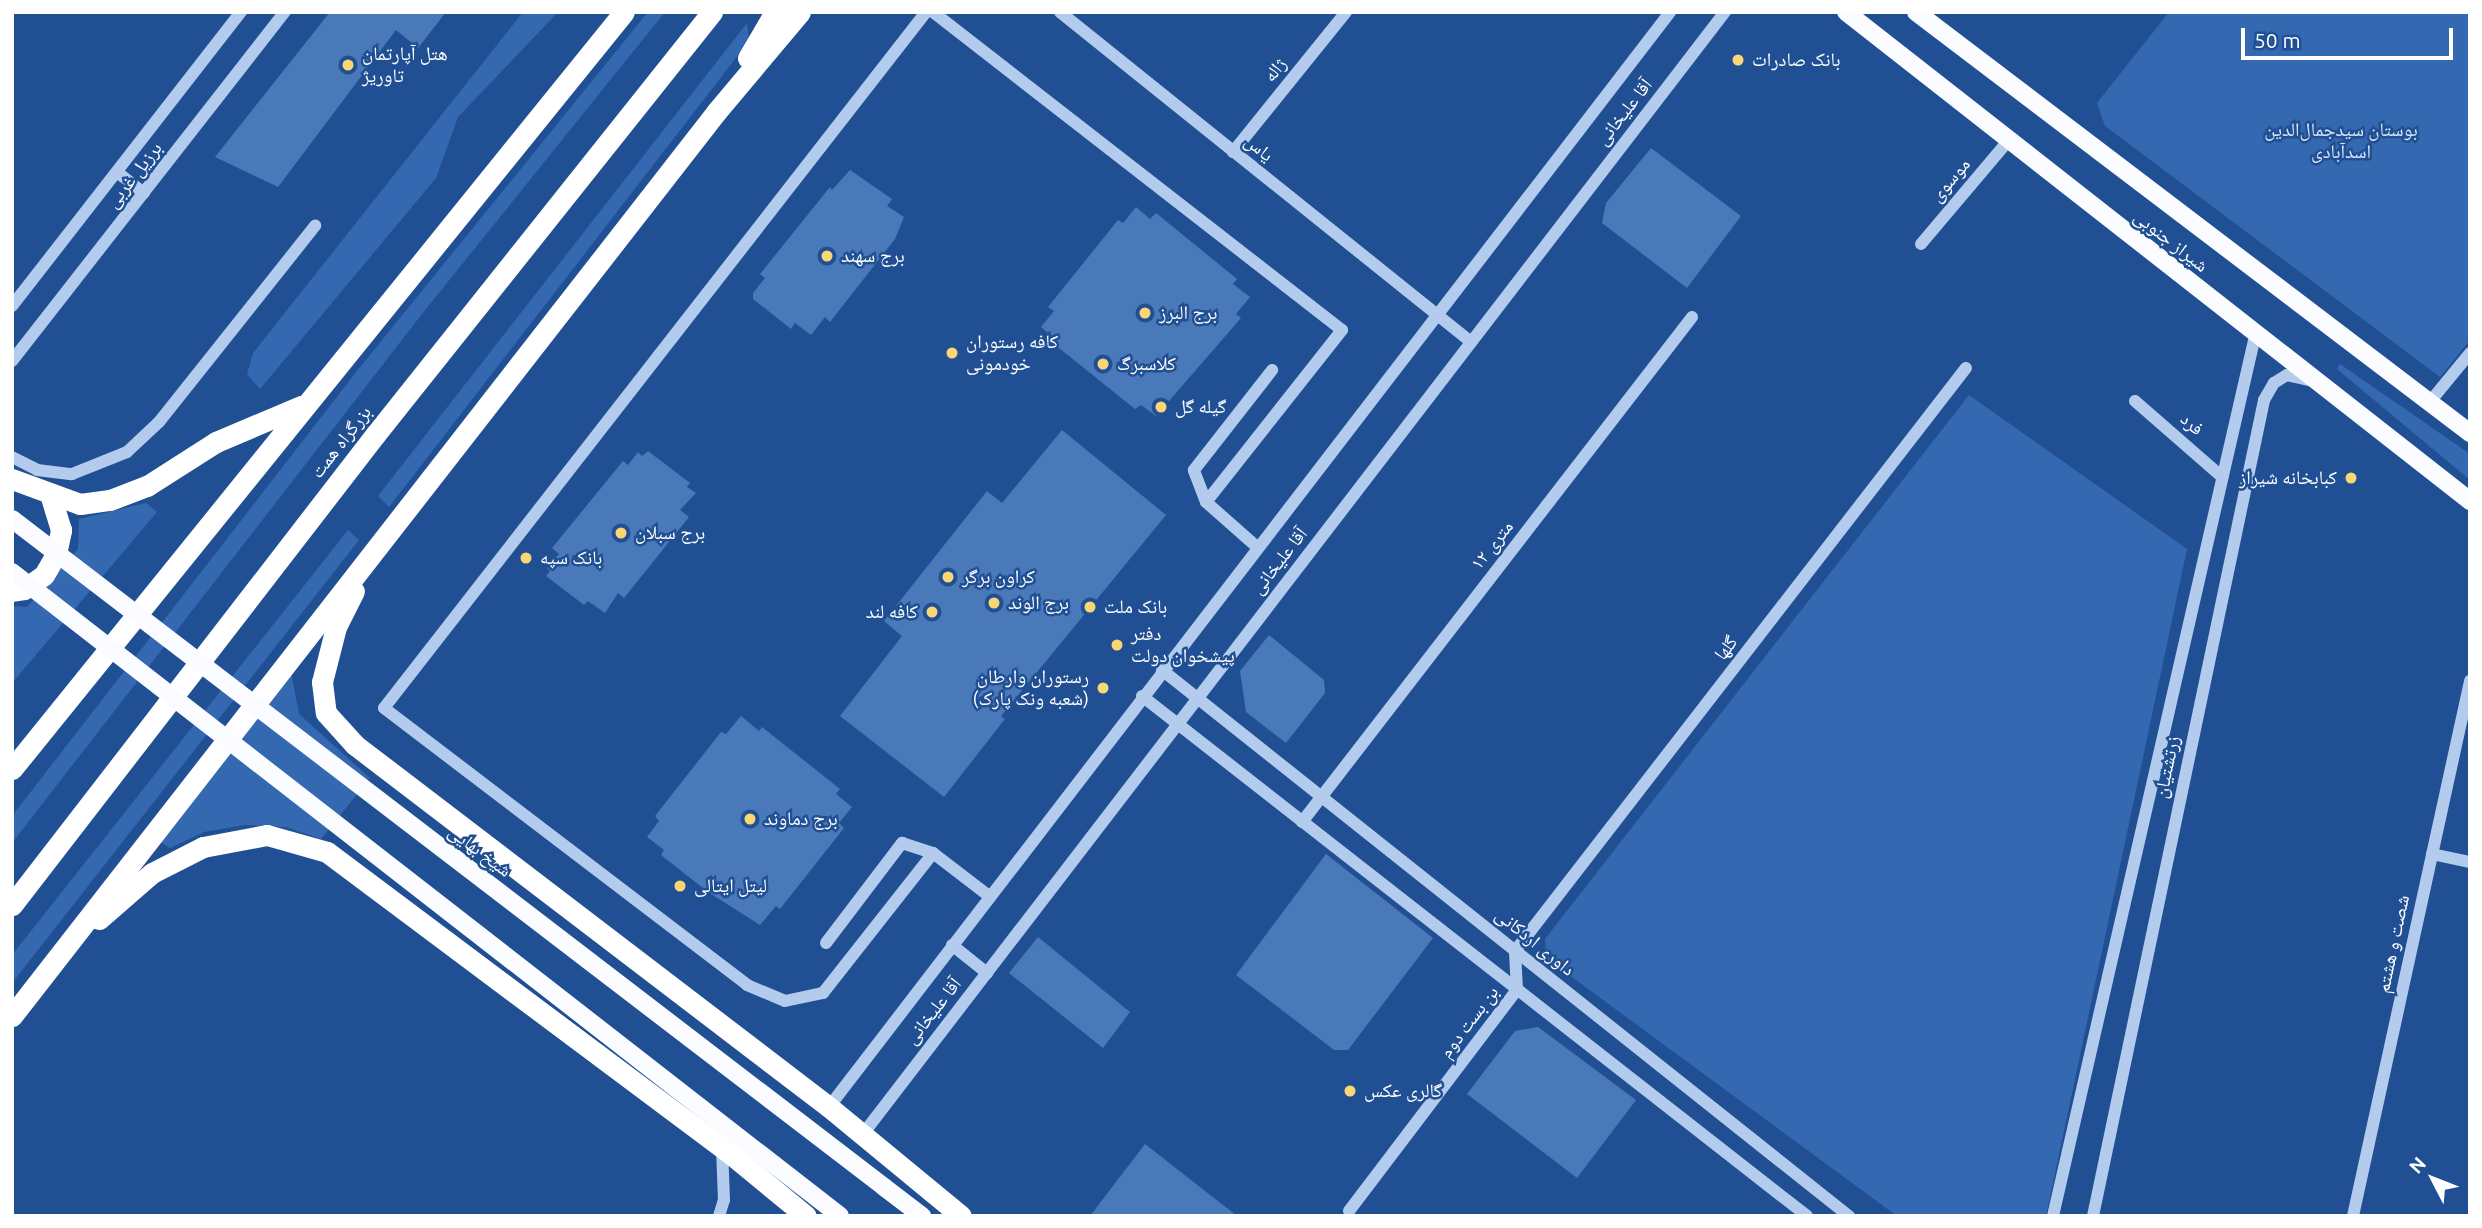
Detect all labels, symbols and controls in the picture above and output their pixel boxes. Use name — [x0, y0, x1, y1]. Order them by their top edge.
scale bar — [2244, 14, 2456, 58]
text: 50 m — [2254, 28, 2301, 52]
place label: هتل آپارتمان تاوریژ — [362, 43, 448, 87]
place label: بانک صادرات — [1752, 49, 1840, 71]
marker: بانک صادرات — [1730, 52, 1746, 68]
street label: ژاله — [1258, 53, 1292, 87]
marker: هتل آپارتمان تاوریژ — [340, 57, 356, 73]
street label: آقا علیخانی — [1591, 74, 1657, 150]
park label: بوستان سیدجمال‌الدین اسدآبادی — [2264, 119, 2418, 163]
street label: یاس — [1240, 130, 1278, 166]
street label: برزیل غربی — [101, 137, 167, 213]
street label: موسوی — [1925, 153, 1975, 207]
street label: شیراز جنوبی — [2129, 205, 2213, 277]
place label: برج سهند — [841, 245, 905, 267]
marker: برج سهند — [819, 248, 835, 264]
place label: برج البرز — [1159, 302, 1217, 324]
marker: برج البرز — [1137, 305, 1153, 321]
place label: کافه رستوران خودمونی — [966, 331, 1058, 375]
marker: کافه رستوران خودمونی — [944, 345, 960, 361]
place label: کلاسبرگ — [1117, 353, 1176, 375]
marker: کلاسبرگ — [1095, 356, 1111, 372]
place label: گیله گل — [1175, 396, 1226, 418]
marker: گیله گل — [1153, 399, 1169, 415]
street label: بزرگراه همت — [306, 401, 376, 483]
street label: فرد — [2176, 408, 2208, 440]
place label: کبابخانه شیراز — [2239, 467, 2337, 489]
marker: کبابخانه شیراز — [2343, 470, 2359, 486]
street label: ۱۲ متری — [1466, 516, 1518, 574]
place label: برج سبلان — [635, 522, 705, 544]
street label: آقا علیخانی — [1246, 523, 1312, 599]
marker: برج سبلان — [613, 525, 629, 541]
place label: بانک سپه — [540, 547, 602, 569]
marker: بانک سپه — [518, 550, 534, 566]
place label: کراون برگر — [962, 566, 1035, 588]
marker: کراون برگر — [940, 569, 956, 585]
place label: برج الوند — [1008, 592, 1069, 614]
marker: برج الوند — [986, 595, 1002, 611]
place label: بانک ملت — [1104, 596, 1167, 618]
marker: بانک ملت — [1082, 599, 1098, 615]
place label: کافه لند — [866, 601, 918, 623]
marker: کافه لند — [924, 604, 940, 620]
place label: دفتر پیشخوان دولت — [1131, 623, 1235, 667]
street label: گلها — [1709, 631, 1743, 665]
marker: دفتر پیشخوان دولت — [1109, 637, 1125, 653]
place label: رستوران وارطان (شعبه ونک پارک) — [973, 666, 1089, 710]
marker: رستوران وارطان (شعبه ونک پارک) — [1095, 680, 1111, 696]
street label: زرتشتیان — [2149, 734, 2185, 800]
place label: برج دماوند — [764, 808, 838, 830]
marker: برج دماوند — [742, 811, 758, 827]
street label: شیخ بهایی — [444, 820, 516, 882]
place label: لیتل ایتالی — [694, 875, 767, 897]
marker: لیتل ایتالی — [672, 878, 688, 894]
street label: شصت و هشتم — [2372, 893, 2414, 995]
street label: داوری اردکانی — [1491, 903, 1579, 981]
street label: آقا علیخانی — [900, 973, 966, 1049]
street label: بن بست دوم — [1434, 981, 1504, 1063]
place label: گالری عکس — [1364, 1080, 1442, 1102]
marker: گالری عکس — [1342, 1083, 1358, 1099]
north arrow — [2398, 1144, 2468, 1214]
text: N — [2404, 1152, 2430, 1178]

